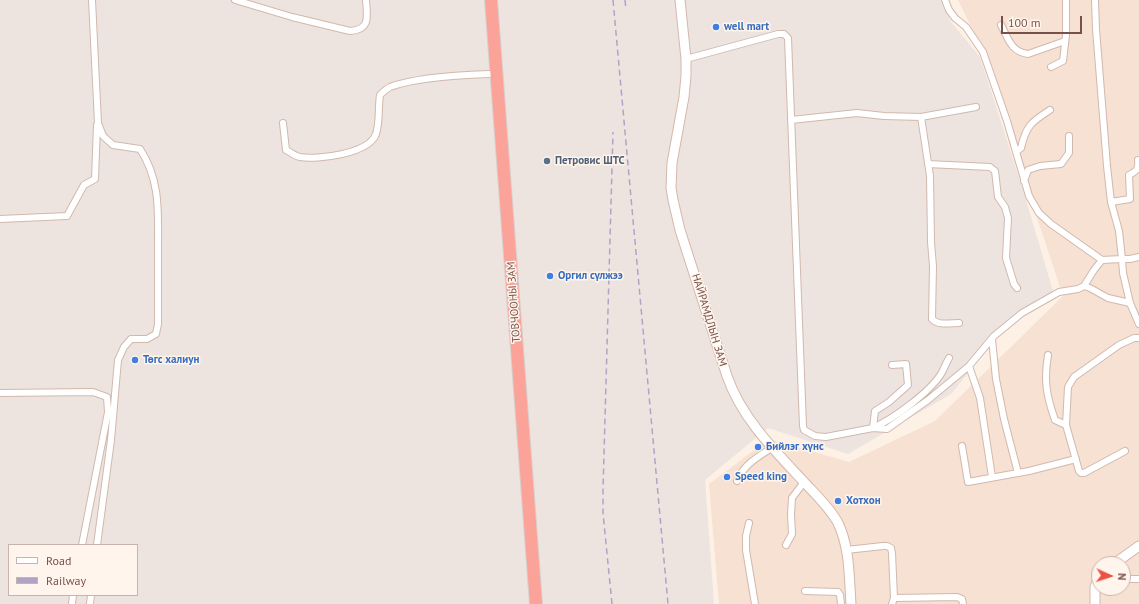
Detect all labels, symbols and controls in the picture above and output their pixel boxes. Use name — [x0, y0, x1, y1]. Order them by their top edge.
scale bar — [1003, 8, 1084, 34]
text: 100 m — [1008, 15, 1041, 30]
place label: well mart — [724, 20, 769, 34]
marker: well mart — [711, 22, 721, 32]
place label: Петровис ШТС — [555, 154, 625, 168]
marker: Петровис ШТС — [542, 156, 552, 166]
street label: ТОВЧООНЫ ЗАМ — [505, 261, 523, 343]
place label: Оргил сүлжээ — [558, 269, 623, 283]
marker: Оргил сүлжээ — [545, 271, 555, 281]
street label: НАЙРАМДЛЫН ЗАМ — [689, 272, 729, 368]
place label: Төгс халиун — [143, 353, 199, 367]
marker: Төгс халиун — [130, 355, 140, 365]
place label: Бийлэг хүнс — [766, 440, 824, 454]
marker: Бийлэг хүнс — [753, 442, 763, 452]
place label: Speed king — [735, 470, 787, 484]
marker: Speed king — [722, 472, 732, 482]
place label: Хотхон — [846, 494, 881, 508]
marker: Хотхон — [833, 496, 843, 506]
legend — [8, 544, 138, 596]
text: Road — [46, 553, 71, 568]
north arrow — [1091, 556, 1131, 596]
text: Railway — [46, 573, 86, 588]
text: N — [1115, 573, 1129, 581]

